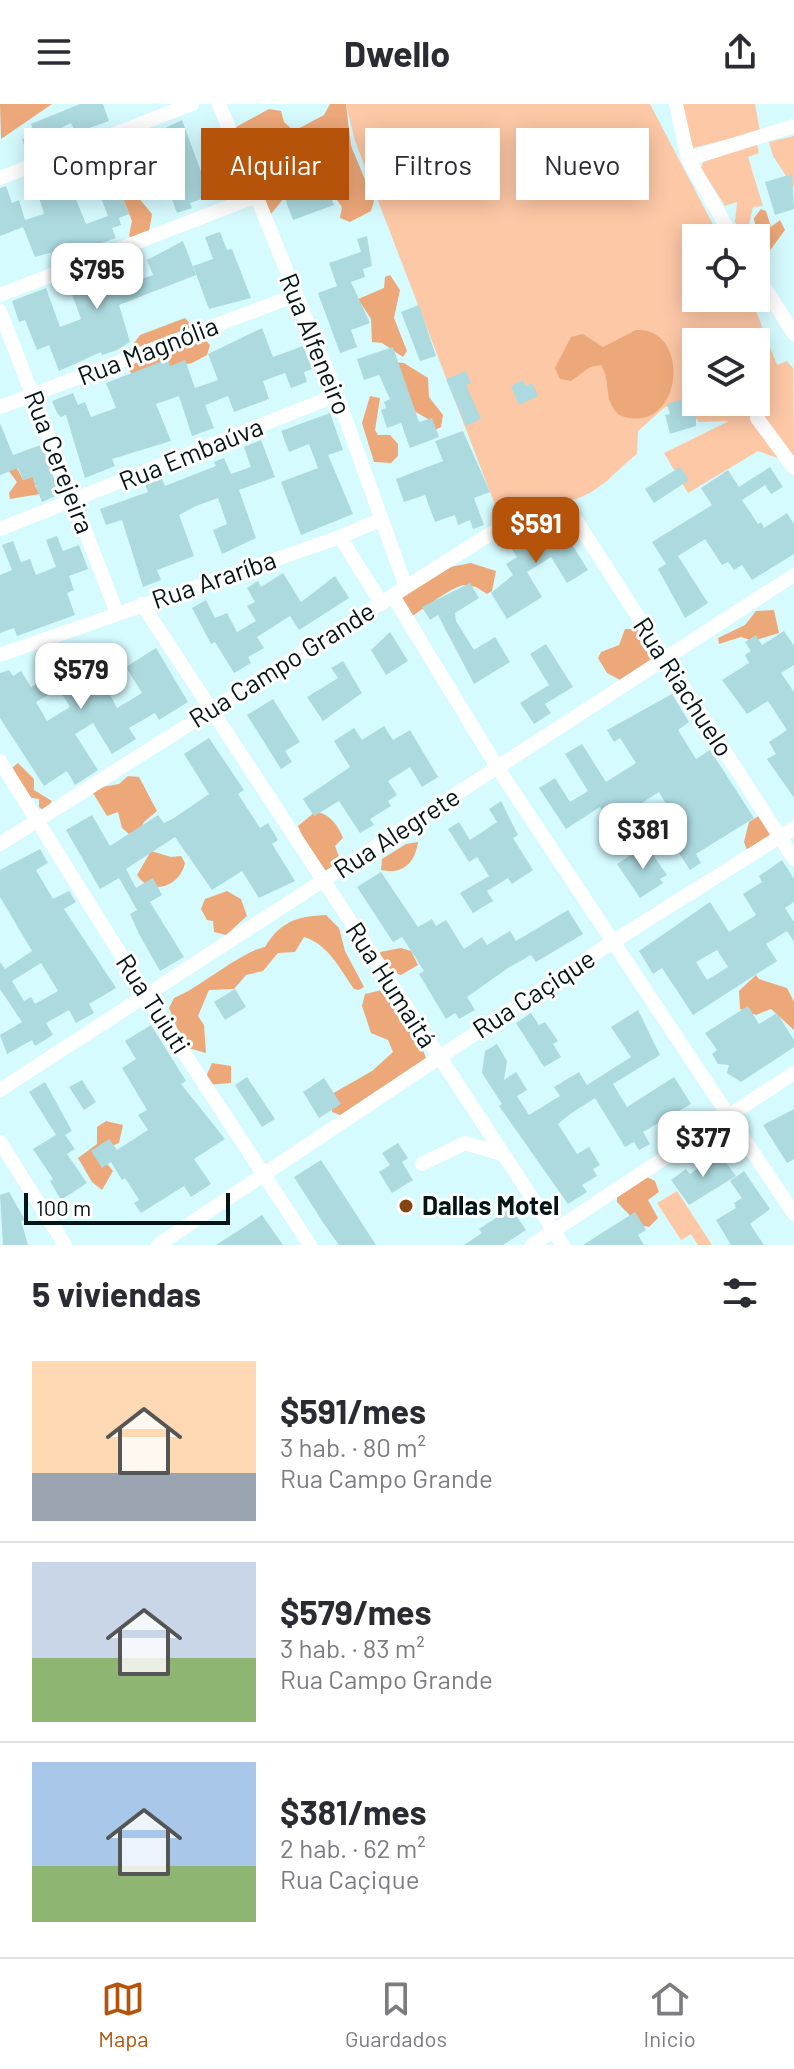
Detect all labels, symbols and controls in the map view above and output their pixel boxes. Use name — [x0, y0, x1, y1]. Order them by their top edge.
icon: menu — [32, 30, 76, 74]
icon: share — [718, 30, 762, 74]
text: Dwello — [344, 31, 450, 74]
chip: Comprar — [24, 128, 185, 200]
chip: Alquilar — [201, 128, 349, 200]
chip: Filtros — [365, 128, 500, 200]
chip: Nuevo — [516, 128, 649, 200]
map controls — [682, 224, 770, 416]
button: locate — [682, 224, 770, 312]
pin: $795 — [50, 243, 144, 311]
text: $795 — [69, 253, 125, 284]
street label: Rua Alfeneiro — [274, 268, 359, 419]
street label: Rua Magnólia — [73, 309, 222, 391]
button: layers — [682, 328, 770, 416]
street label: Rua Cerejeira — [19, 386, 102, 537]
street label: Rua Embaúva — [114, 410, 267, 496]
pin: $591 — [489, 497, 583, 565]
text: $591 — [510, 507, 562, 538]
street label: Rua Araríba — [147, 543, 280, 614]
street label: Rua Campo Grande — [183, 594, 380, 733]
street label: Rua Riachuelo — [628, 611, 741, 762]
pin: $579 — [34, 643, 128, 711]
text: $579 — [53, 653, 109, 684]
street label: Rua Alegrete — [327, 780, 465, 884]
pin: $381 — [596, 803, 690, 871]
text: $381 — [617, 813, 669, 844]
street label: Rua Humaitá — [340, 916, 444, 1053]
street label: Rua Caçique — [466, 942, 600, 1044]
street label: Rua Tuiuti — [111, 948, 198, 1059]
pin: $377 — [656, 1111, 750, 1179]
text: $377 — [676, 1121, 730, 1152]
scale bar — [24, 1189, 230, 1225]
place label: Dallas Motel — [422, 1189, 559, 1220]
text: 100 m — [36, 1194, 91, 1220]
marker: Dallas Motel — [397, 1197, 415, 1215]
icon: filters — [718, 1271, 762, 1315]
text: 5 viviendas — [32, 1273, 201, 1314]
text: $591/mes — [280, 1390, 426, 1431]
icon: home — [96, 1393, 192, 1489]
text: 3 hab. · 80 m² — [280, 1431, 426, 1462]
text: Rua Campo Grande — [280, 1462, 493, 1493]
text: $579/mes — [280, 1591, 431, 1632]
icon: home — [96, 1594, 192, 1690]
text: 3 hab. · 83 m² — [280, 1632, 425, 1663]
text: Rua Campo Grande — [280, 1663, 493, 1694]
text: $381/mes — [280, 1791, 427, 1832]
icon: home — [96, 1794, 192, 1890]
text: 2 hab. · 62 m² — [280, 1832, 426, 1863]
text: Rua Caçique — [280, 1863, 420, 1894]
tab: Mapa — [98, 1977, 149, 2051]
tab: Guardados — [345, 1977, 447, 2051]
tab: Inicio — [644, 1977, 696, 2051]

